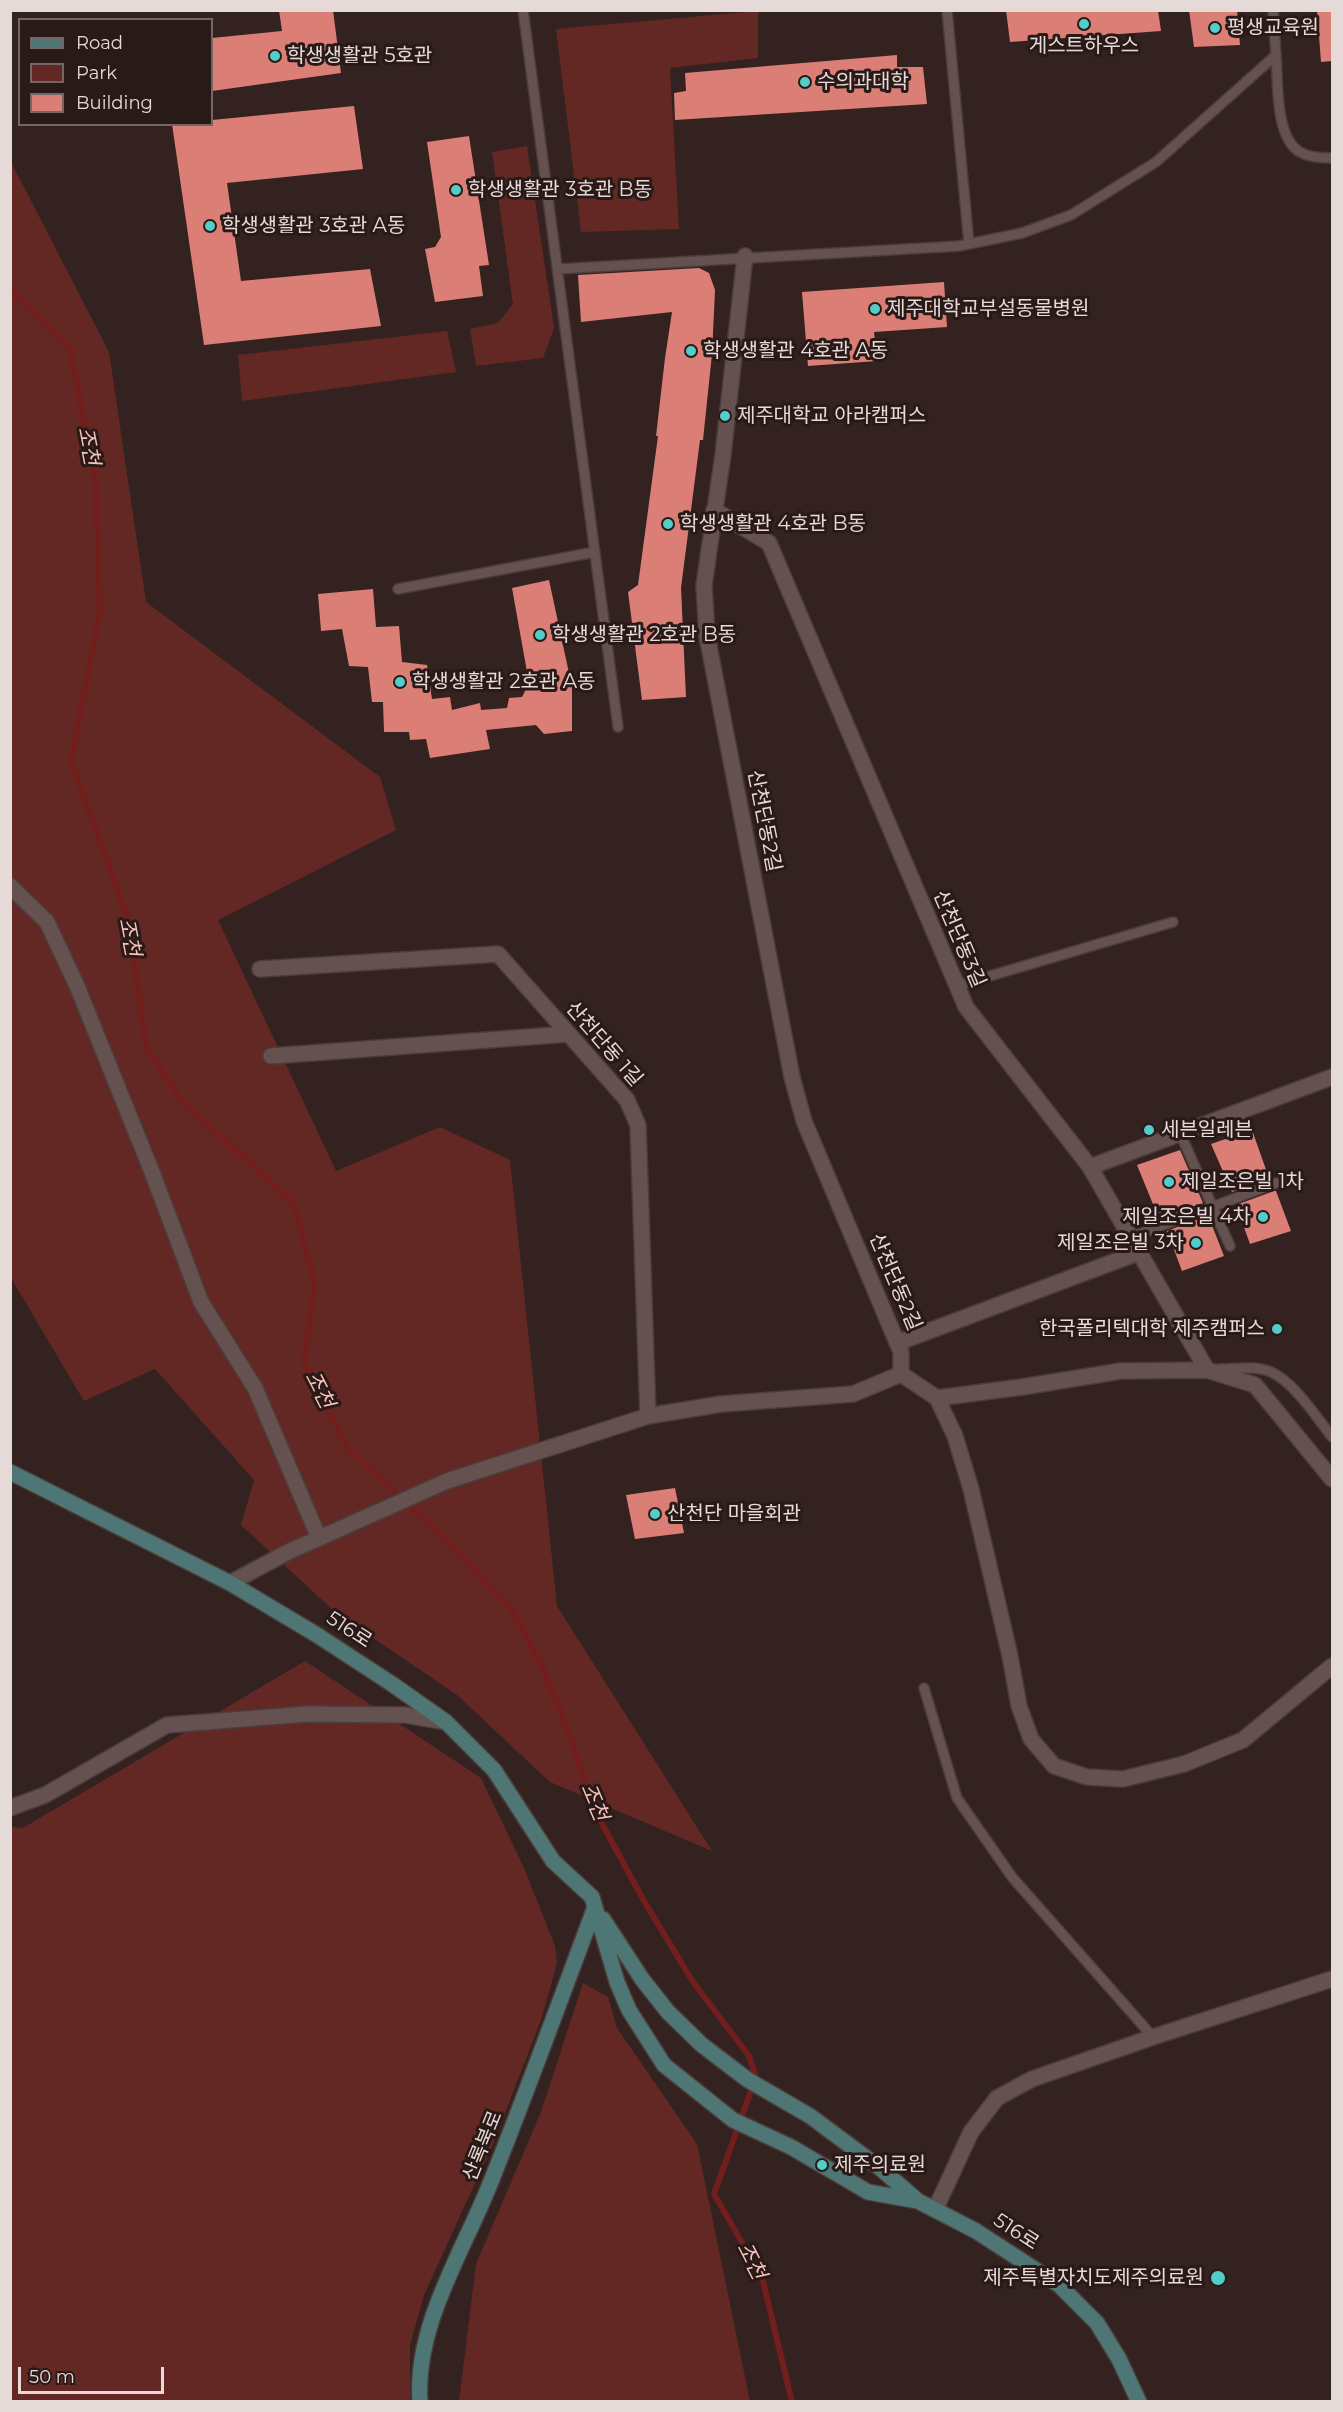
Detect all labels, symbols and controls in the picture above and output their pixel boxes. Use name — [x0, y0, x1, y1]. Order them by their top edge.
place label: 평생교육원 — [1227, 16, 1319, 40]
marker: 게스트하우스 — [1077, 17, 1091, 31]
legend — [18, 18, 213, 126]
marker: 평생교육원 — [1208, 21, 1222, 35]
text: Road — [76, 32, 123, 54]
place label: 게스트하우스 — [1029, 34, 1139, 58]
place label: 학생생활관 5호관 — [287, 44, 432, 68]
marker: 학생생활관 5호관 — [268, 49, 282, 63]
text: Park — [76, 62, 117, 84]
place label: 수의과대학 — [817, 70, 909, 94]
marker: 수의과대학 — [798, 75, 812, 89]
text: Building — [76, 92, 153, 114]
place label: 학생생활관 3호관 B동 — [468, 178, 652, 202]
marker: 학생생활관 3호관 B동 — [449, 183, 463, 197]
place label: 학생생활관 3호관 A동 — [222, 214, 405, 238]
marker: 학생생활관 3호관 A동 — [203, 219, 217, 233]
place label: 제주대학교부설동물병원 — [887, 297, 1089, 321]
marker: 제주대학교부설동물병원 — [868, 302, 882, 316]
place label: 학생생활관 4호관 A동 — [703, 339, 888, 363]
marker: 학생생활관 4호관 A동 — [684, 344, 698, 358]
place label: 제주대학교 아라캠퍼스 — [737, 404, 926, 428]
marker: 제주대학교 아라캠퍼스 — [718, 409, 732, 423]
water label: 조천 — [72, 425, 104, 467]
place label: 학생생활관 4호관 B동 — [680, 512, 866, 536]
marker: 학생생활관 4호관 B동 — [661, 517, 675, 531]
place label: 학생생활관 2호관 B동 — [552, 623, 736, 647]
marker: 학생생활관 2호관 B동 — [533, 628, 547, 642]
place label: 학생생활관 2호관 A동 — [412, 670, 595, 694]
marker: 학생생활관 2호관 A동 — [393, 675, 407, 689]
street label: 산천단동2길 — [742, 768, 786, 874]
street label: 산천단동3길 — [928, 887, 990, 991]
water label: 조천 — [113, 916, 145, 958]
street label: 산천단동 1길 — [561, 997, 647, 1091]
place label: 세븐일레븐 — [1161, 1118, 1253, 1142]
marker: 세븐일레븐 — [1142, 1123, 1156, 1137]
place label: 제일조은빌 1차 — [1181, 1170, 1304, 1194]
marker: 제일조은빌 1차 — [1162, 1175, 1176, 1189]
place label: 제일조은빌 4차 — [1122, 1205, 1251, 1229]
marker: 제일조은빌 4차 — [1256, 1210, 1270, 1224]
street label: 산천단동2길 — [864, 1230, 926, 1334]
place label: 제일조은빌 3차 — [1057, 1231, 1184, 1255]
marker: 제일조은빌 3차 — [1189, 1236, 1203, 1250]
place label: 한국폴리텍대학 제주캠퍼스 — [1039, 1317, 1265, 1341]
marker: 한국폴리텍대학 제주캠퍼스 — [1270, 1322, 1284, 1336]
water label: 조천 — [299, 1367, 339, 1413]
place label: 산천단 마을회관 — [667, 1502, 801, 1526]
marker: 산천단 마을회관 — [648, 1507, 662, 1521]
street label: 516로 — [322, 1607, 376, 1653]
water label: 조천 — [575, 1779, 613, 1825]
street label: 산록북로 — [458, 2107, 508, 2185]
place label: 제주의료원 — [834, 2153, 926, 2177]
marker: 제주의료원 — [815, 2158, 829, 2172]
street label: 516로 — [989, 2209, 1043, 2255]
water label: 조천 — [731, 2238, 771, 2284]
place label: 제주특별자치도제주의료원 — [983, 2266, 1204, 2290]
marker: 제주특별자치도제주의료원 — [1209, 2269, 1227, 2287]
scale bar — [21, 2355, 166, 2393]
text: 50 m — [29, 2366, 75, 2388]

